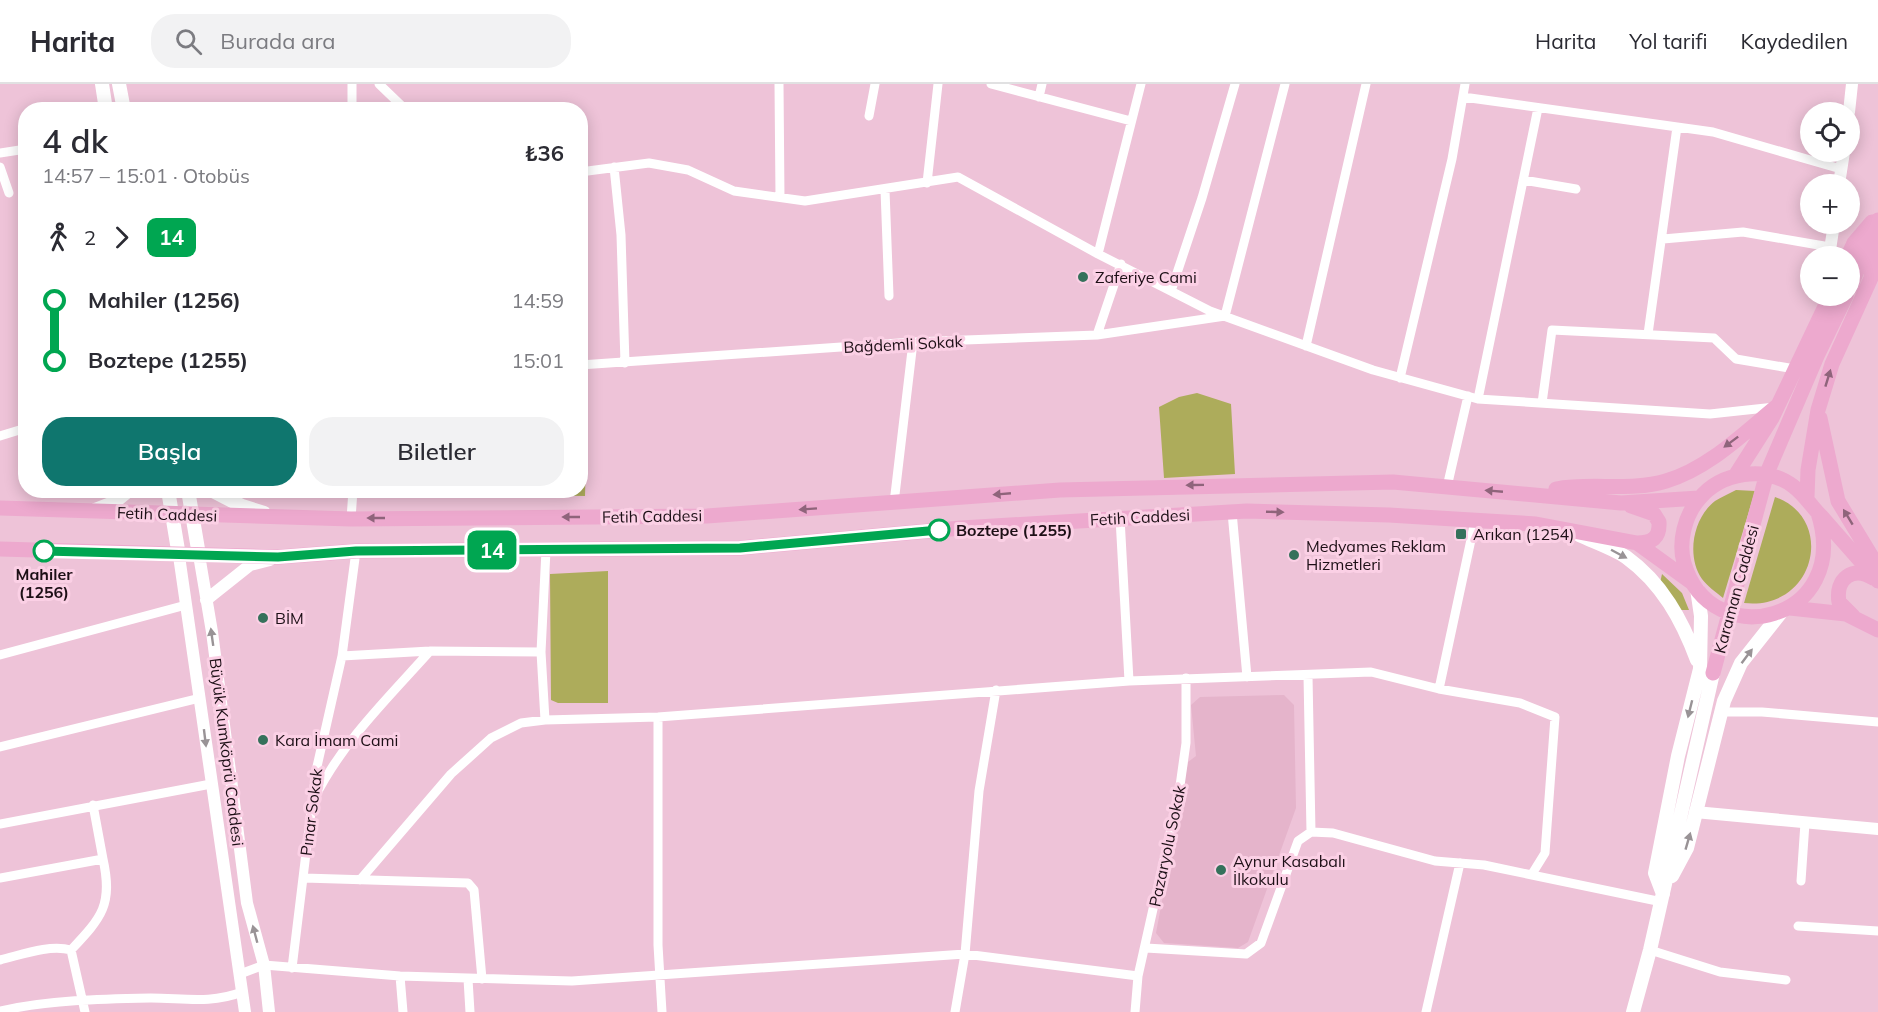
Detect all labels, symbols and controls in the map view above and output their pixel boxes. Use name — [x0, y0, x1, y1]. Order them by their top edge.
search box — [151, 14, 571, 68]
text: Harita — [30, 24, 115, 59]
icon: search — [172, 25, 205, 58]
text: Burada ara — [220, 27, 335, 55]
text: Harita — [1535, 28, 1596, 54]
text: Yol tarifi — [1629, 28, 1708, 54]
text: Kaydedilen — [1741, 28, 1848, 54]
map controls — [1800, 102, 1860, 306]
button: locate — [1800, 102, 1860, 162]
text: 4 dk — [42, 120, 108, 161]
text: ₺36 — [524, 139, 564, 167]
text: 14:57 – 15:01 · Otobüs — [42, 163, 250, 188]
button: + — [1800, 174, 1860, 234]
icon: walk — [42, 221, 75, 254]
icon: forward — [105, 221, 138, 254]
text: 14 — [159, 224, 184, 250]
text: 2 — [84, 225, 96, 250]
button: − — [1800, 246, 1860, 306]
place label: Zaferiye Cami — [1095, 267, 1197, 287]
marker: Zaferiye Cami — [1076, 270, 1090, 284]
text: Mahiler (1256) — [88, 286, 241, 314]
text: 14:59 — [511, 288, 564, 313]
street label: Bağdemli Sokak — [843, 331, 964, 357]
text: Boztepe (1255) — [88, 346, 248, 374]
text: 15:01 — [511, 348, 564, 373]
one-way arrow — [1824, 369, 1833, 387]
button: Başla — [42, 417, 297, 486]
button: Biletler — [309, 417, 564, 486]
one-way arrow — [1723, 436, 1739, 448]
one-way arrow — [1185, 480, 1204, 490]
one-way arrow — [1484, 486, 1503, 496]
one-way arrow — [993, 489, 1012, 499]
street label: Fetih Caddesi — [117, 502, 217, 526]
one-way arrow — [798, 504, 817, 514]
street label: Fetih Caddesi — [1089, 504, 1191, 530]
street label: Fetih Caddesi — [602, 505, 702, 527]
one-way arrow — [1265, 508, 1284, 517]
one-way arrow — [1842, 509, 1853, 525]
one-way arrow — [561, 512, 580, 522]
one-way arrow — [366, 513, 385, 523]
marker: Boztepe (1255) — [928, 519, 950, 541]
place label: Boztepe (1255) — [956, 520, 1072, 540]
street label: Karaman Caddesi — [1709, 523, 1763, 655]
place label: Arıkan (1254) — [1473, 524, 1574, 544]
marker: Arıkan (1254) — [1454, 527, 1468, 541]
line badge: 14 — [465, 530, 519, 570]
place label: Medyames Reklam Hizmetleri — [1306, 536, 1446, 574]
text: 14 — [479, 537, 505, 563]
marker: Mahiler (1256) — [33, 540, 55, 562]
marker: Medyames Reklam Hizmetleri — [1287, 548, 1301, 562]
one-way arrow — [1610, 549, 1628, 559]
place label: Mahiler (1256) — [15, 564, 73, 602]
place label: BİM — [275, 608, 304, 628]
marker: BİM — [256, 611, 270, 625]
one-way arrow — [208, 628, 217, 647]
one-way arrow — [1740, 649, 1752, 664]
street label: Büyük Kumköprü Caddesi — [206, 657, 248, 847]
one-way arrow — [1685, 700, 1695, 718]
one-way arrow — [201, 729, 210, 748]
place label: Kara İmam Cami — [275, 730, 398, 750]
marker: Kara İmam Cami — [256, 733, 270, 747]
street label: Pınar Sokak — [296, 766, 326, 857]
street label: Pazaryolu Sokak — [1144, 783, 1190, 909]
one-way arrow — [1684, 832, 1693, 850]
place label: Aynur Kasabalı İlkokulu — [1233, 851, 1346, 889]
marker: Aynur Kasabalı İlkokulu — [1214, 863, 1228, 877]
one-way arrow — [250, 925, 260, 943]

